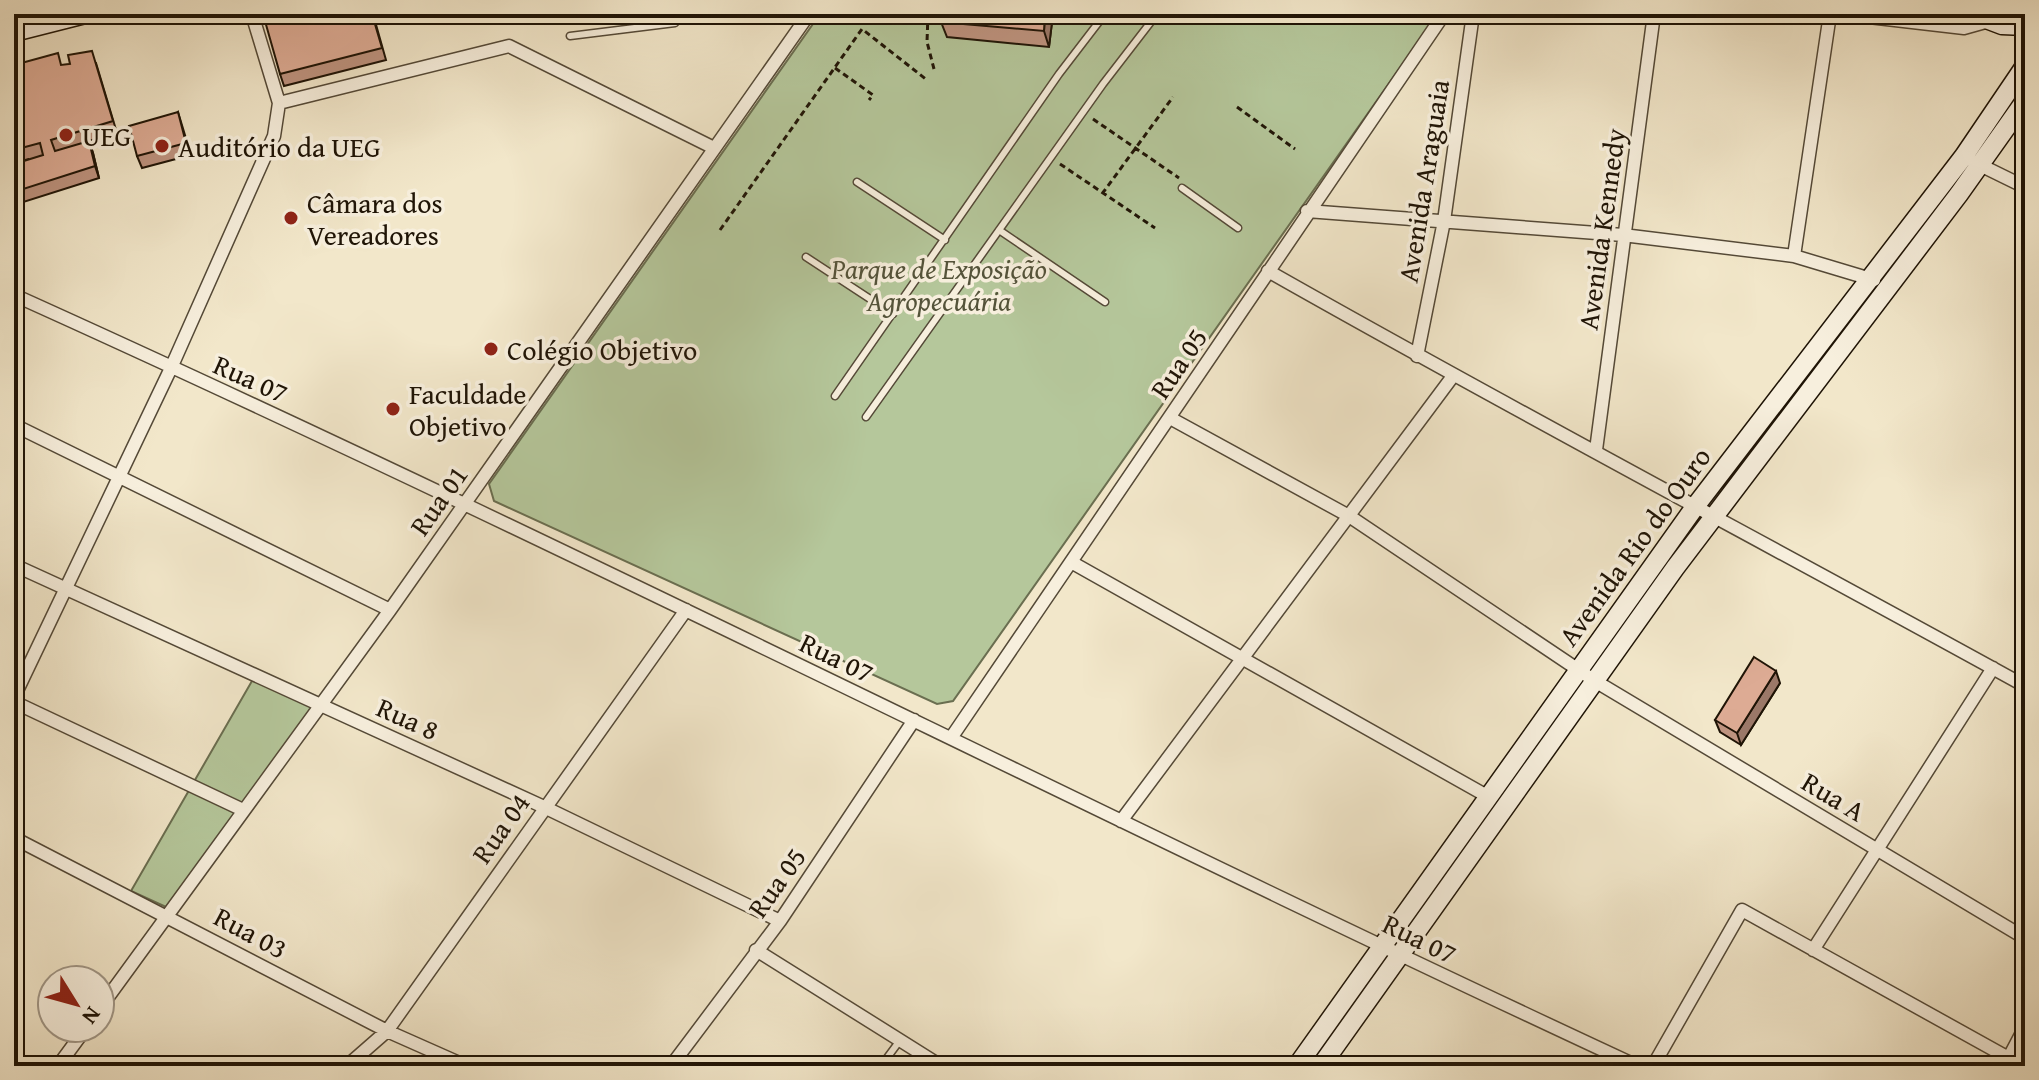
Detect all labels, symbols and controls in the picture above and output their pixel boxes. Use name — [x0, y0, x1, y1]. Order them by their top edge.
street label: Avenida Araguaia — [1387, 76, 1459, 285]
place label: UEG — [82, 115, 131, 156]
marker: UEG — [57, 126, 75, 144]
place label: Auditório da UEG — [178, 126, 380, 167]
street label: Avenida Kennedy — [1567, 126, 1635, 332]
marker: Auditório da UEG — [153, 137, 171, 155]
place label: Câmara dos Vereadores — [307, 182, 443, 255]
marker: Câmara dos Vereadores — [282, 209, 300, 227]
park label: Parque de Exposição Agropecuária — [830, 248, 1047, 321]
street label: Rua 05 — [1139, 319, 1217, 407]
place label: Colégio Objetivo — [507, 329, 697, 370]
marker: Colégio Objetivo — [482, 340, 500, 358]
street label: Rua 07 — [207, 343, 295, 413]
place label: Faculdade Objetivo — [409, 373, 526, 446]
marker: Faculdade Objetivo — [384, 400, 402, 418]
street label: Avenida Rio do Ouro — [1548, 438, 1720, 654]
street label: Rua 01 — [399, 456, 477, 544]
street label: Rua 07 — [793, 622, 881, 692]
street label: Rua 8 — [370, 686, 446, 750]
street label: Rua A — [1794, 761, 1874, 831]
street label: Rua 04 — [461, 784, 539, 872]
street label: Rua 05 — [737, 838, 815, 926]
street label: Rua 03 — [207, 896, 295, 968]
street label: Rua 07 — [1376, 903, 1464, 973]
north arrow — [36, 964, 116, 1044]
text: N — [75, 1001, 109, 1032]

